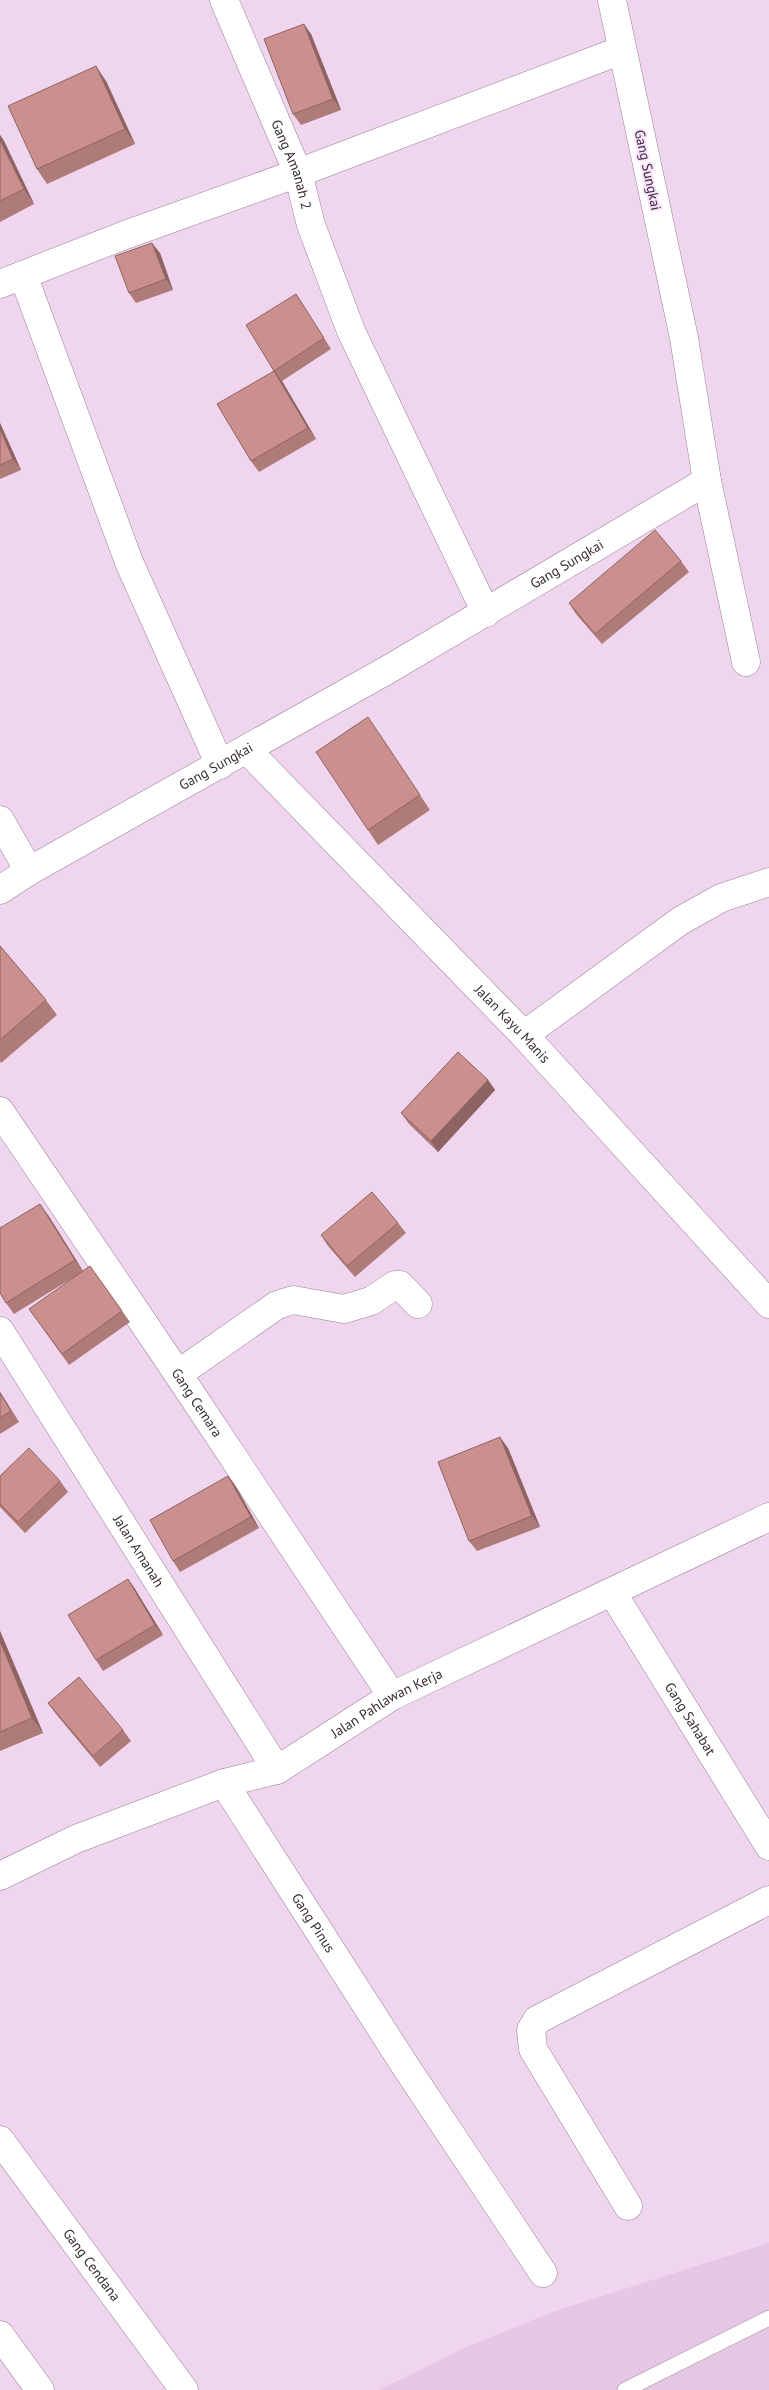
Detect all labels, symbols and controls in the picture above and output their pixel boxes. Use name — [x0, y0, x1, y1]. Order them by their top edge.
street label: Gang Amanah 2 — [267, 117, 316, 211]
street label: Gang Sungkai — [631, 128, 665, 212]
street label: Gang Sungkai — [527, 535, 607, 593]
street label: Gang Sungkai — [176, 738, 256, 794]
street label: Jalan Kayu Manis — [470, 980, 554, 1067]
street label: Gang Cemara — [168, 1365, 226, 1441]
street label: Jalan Amanah — [109, 1511, 168, 1590]
street label: Jalan Pahlawan Kerja — [327, 1664, 445, 1742]
street label: Gang Sahabat — [661, 1679, 720, 1759]
street label: Gang Pinus — [288, 1890, 339, 1956]
street label: Gang Cendana — [59, 2225, 125, 2305]

